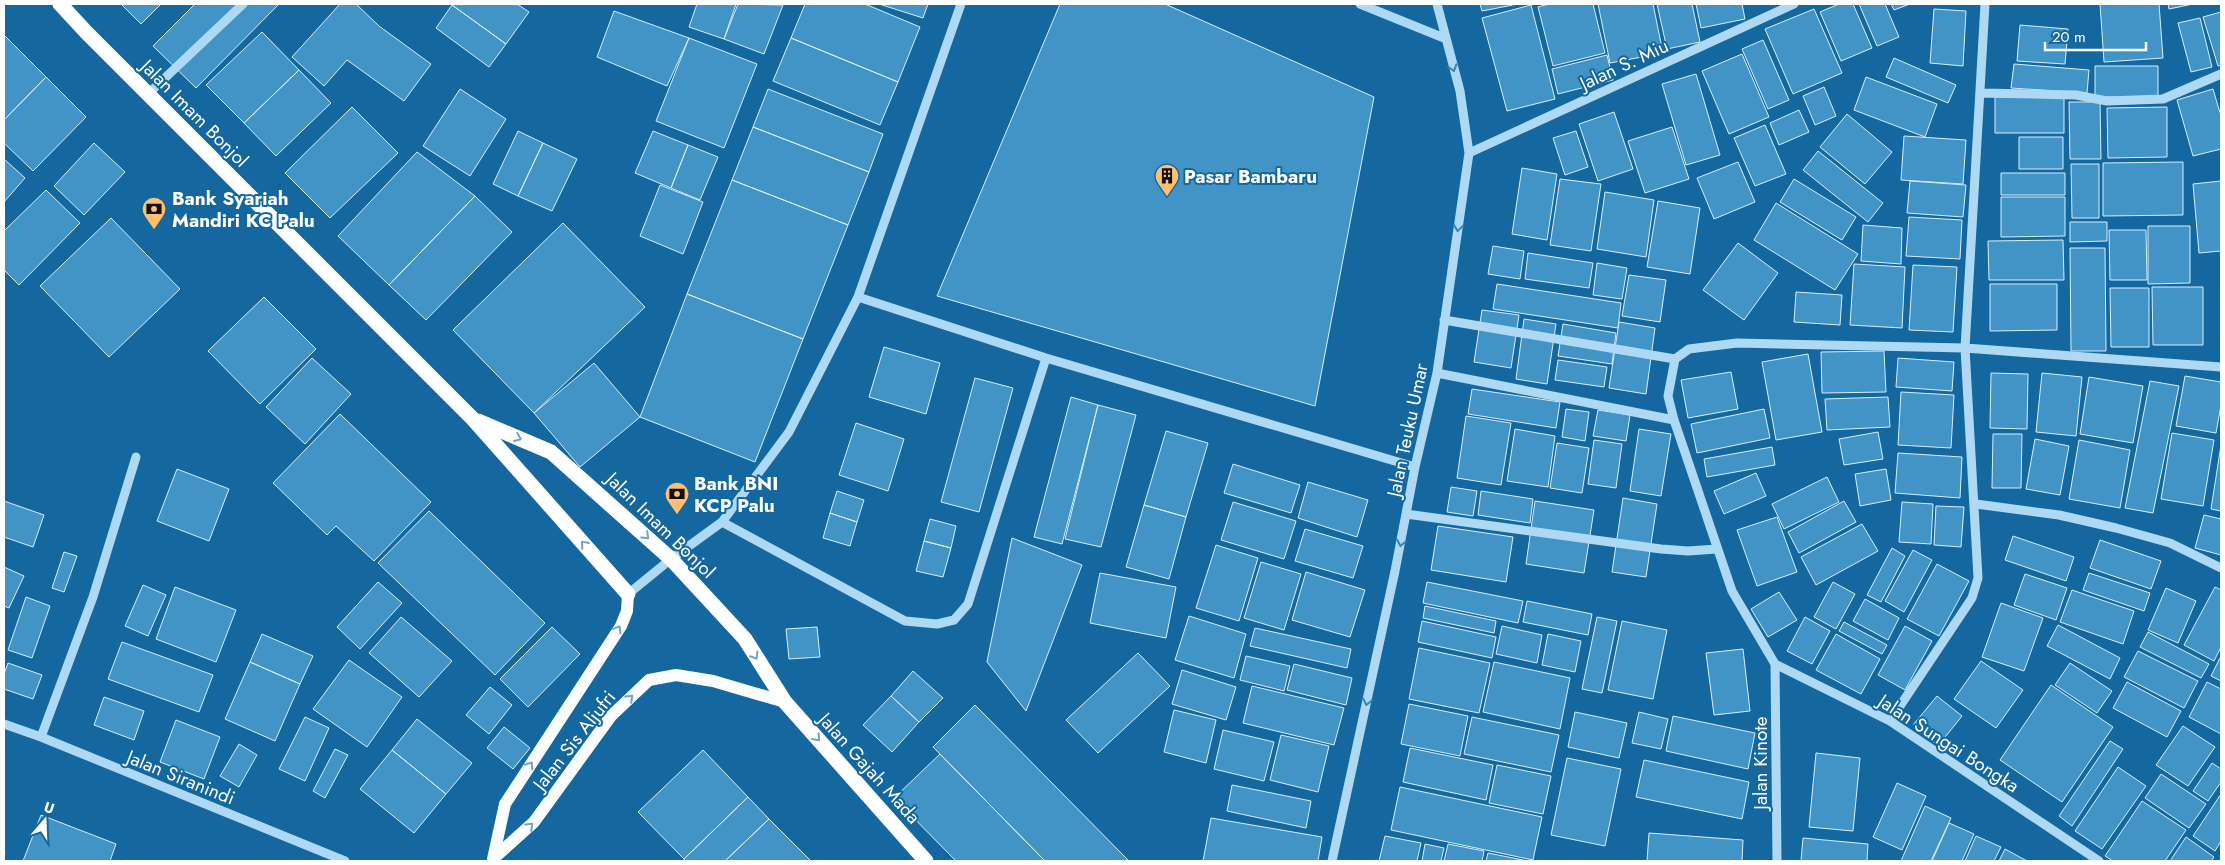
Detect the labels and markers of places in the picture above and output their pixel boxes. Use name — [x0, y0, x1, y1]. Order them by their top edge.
building icon: Pasar Bambaru — [1154, 163, 1180, 197]
place label: Pasar Bambaru — [1184, 163, 1317, 190]
place label: Bank Syariah Mandiri KC Palu — [172, 185, 315, 234]
bank icon: Bank Syariah Mandiri KC Palu — [141, 196, 167, 230]
place label: Bank BNI KCP Palu — [694, 470, 778, 519]
bank icon: Bank BNI KCP Palu — [664, 481, 690, 515]

